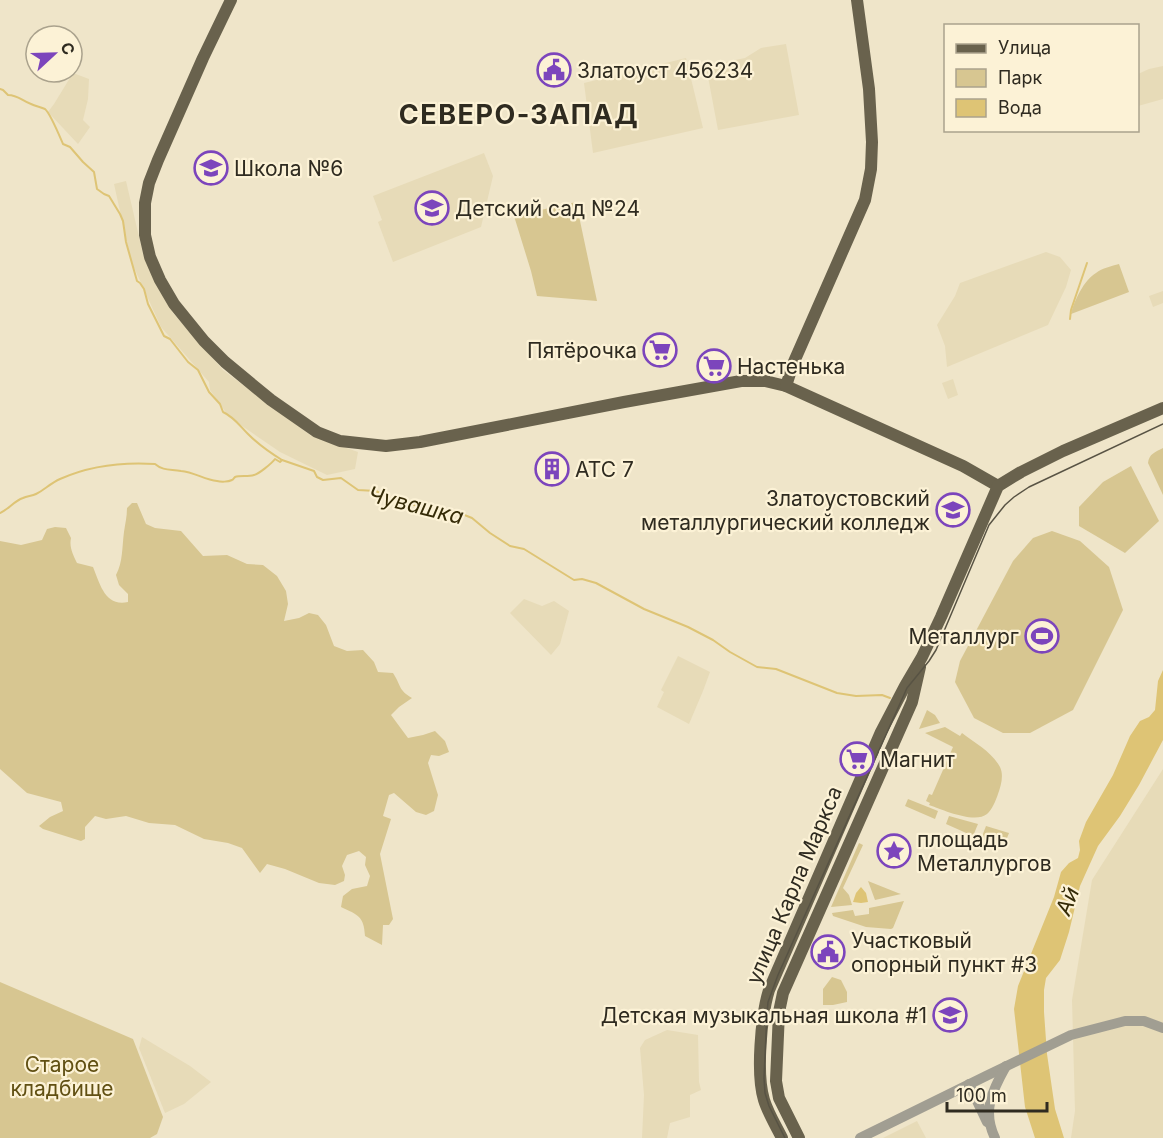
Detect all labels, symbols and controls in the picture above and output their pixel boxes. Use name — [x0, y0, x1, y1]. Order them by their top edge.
north arrow — [24, 24, 84, 84]
legend — [944, 24, 1139, 132]
text: Улица — [998, 37, 1051, 58]
text: С — [56, 39, 79, 58]
public building icon: Златоуст 456234 — [536, 52, 572, 88]
place label: Златоуст 456234 — [577, 58, 753, 83]
text: Парк — [998, 67, 1043, 88]
text: Вода — [998, 97, 1042, 118]
district label: СЕВЕРО-ЗАПАД — [399, 98, 639, 131]
school or university icon: Школа №6 — [193, 150, 229, 186]
place label: Школа №6 — [234, 156, 343, 181]
school or university icon: Детский сад №24 — [414, 190, 450, 226]
place label: Детский сад №24 — [455, 196, 640, 221]
supermarket icon: Пятёрочка — [642, 332, 678, 368]
place label: Пятёрочка — [527, 338, 637, 363]
supermarket icon: Настенька — [696, 348, 732, 384]
place label: Настенька — [737, 354, 845, 379]
building icon: АТС 7 — [534, 451, 570, 487]
place label: АТС 7 — [575, 457, 634, 482]
water label: Чувашка — [366, 481, 466, 529]
place label: Златоустовский металлургический колледж — [641, 486, 930, 535]
school or university icon: Златоустовский металлургический колледж — [935, 492, 971, 528]
sports icon: Металлург — [1024, 618, 1060, 654]
place label: Металлург — [909, 624, 1019, 649]
supermarket icon: Магнит — [839, 741, 875, 777]
place label: Магнит — [880, 747, 955, 772]
street label: улица Карла Маркса — [741, 782, 847, 988]
place label: площадь Металлургов — [917, 827, 1052, 876]
place icon: площадь Металлургов — [876, 833, 912, 869]
water label: Ай — [1049, 883, 1084, 920]
place label: Участковый опорный пункт #3 — [851, 928, 1037, 977]
public building icon: Участковый опорный пункт #3 — [810, 934, 846, 970]
school or university icon: Детская музыкальная школа #1 — [932, 997, 968, 1033]
place label: Детская музыкальная школа #1 — [601, 1003, 927, 1028]
park label: Старое кладбище — [11, 1052, 113, 1101]
scale bar — [947, 1075, 1048, 1113]
text: 100 m — [956, 1085, 1007, 1106]

